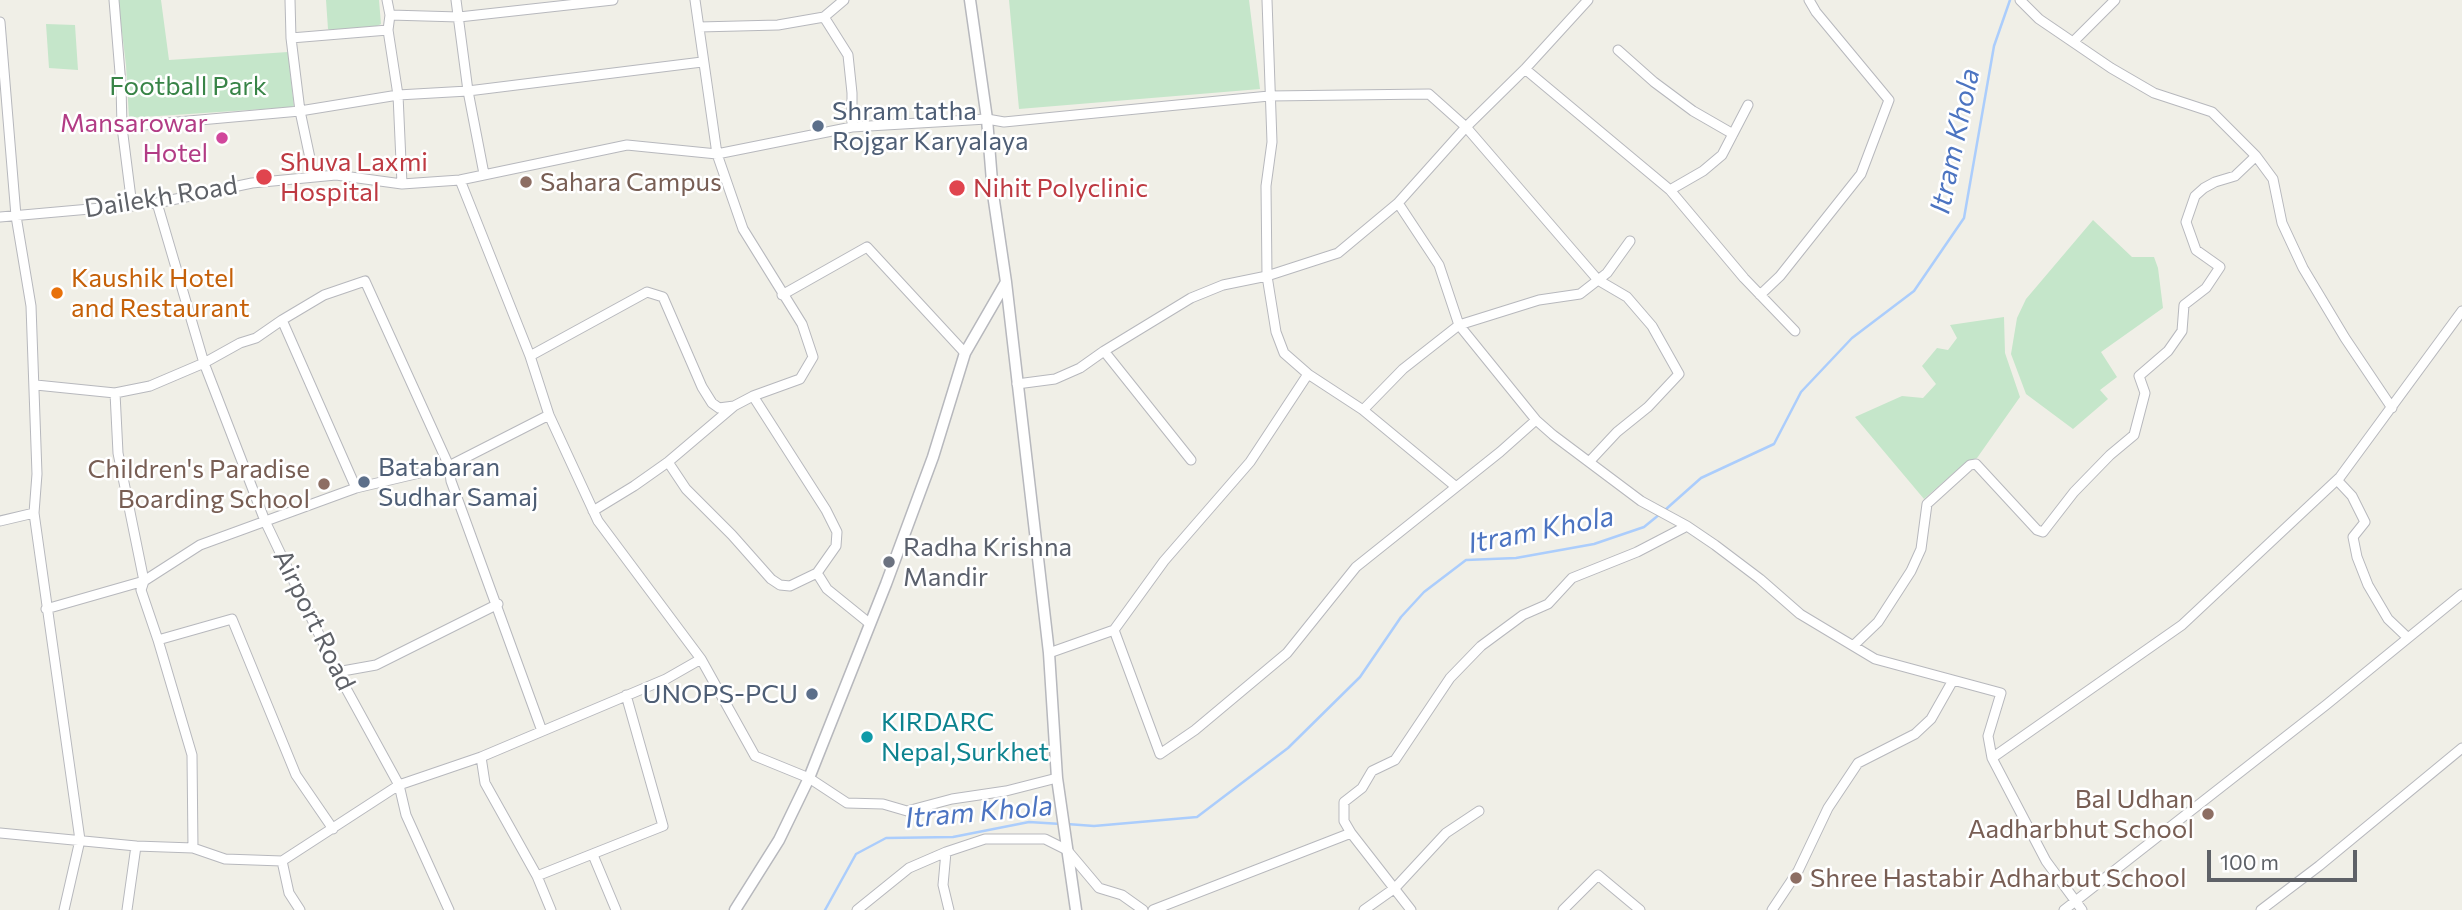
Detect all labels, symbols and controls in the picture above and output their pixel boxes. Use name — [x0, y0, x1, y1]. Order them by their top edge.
water label: Itram Khola — [1923, 65, 1987, 217]
park label: Football Park — [109, 70, 267, 102]
place label: Shram tatha Rojgar Karyalaya — [832, 95, 1029, 156]
place label: Mansarowar Hotel — [60, 107, 208, 168]
marker: Shram tatha Rojgar Karyalaya — [810, 118, 826, 134]
marker: Mansarowar Hotel — [214, 130, 230, 146]
place label: Shuva Laxmi Hospital — [280, 146, 428, 208]
place label: Sahara Campus — [540, 166, 722, 198]
marker: Shuva Laxmi Hospital — [254, 167, 274, 187]
street label: Dailekh Road — [82, 170, 240, 224]
place label: Nihit Polyclinic — [973, 172, 1148, 204]
marker: Sahara Campus — [518, 174, 534, 190]
marker: Nihit Polyclinic — [947, 178, 967, 198]
place label: Kaushik Hotel and Restaurant — [71, 262, 250, 324]
marker: Kaushik Hotel and Restaurant — [49, 285, 65, 301]
place label: Batabaran Sudhar Samaj — [378, 451, 538, 512]
place label: Children's Paradise Boarding School — [87, 453, 310, 514]
marker: Batabaran Sudhar Samaj — [356, 474, 372, 490]
marker: Children's Paradise Boarding School — [316, 476, 332, 492]
water label: Itram Khola — [1465, 499, 1617, 561]
place label: Radha Krishna Mandir — [903, 531, 1072, 592]
street label: Airport Road — [267, 545, 361, 695]
marker: Radha Krishna Mandir — [881, 554, 897, 570]
place label: UNOPS-PCU — [642, 678, 798, 710]
marker: UNOPS-PCU — [804, 686, 820, 702]
place label: KIRDARC Nepal,Surkhet — [881, 706, 1049, 768]
marker: KIRDARC Nepal,Surkhet — [859, 729, 875, 745]
place label: Bal Udhan Aadharbhut School — [1968, 783, 2194, 844]
water label: Itram Khola — [904, 789, 1054, 835]
marker: Bal Udhan Aadharbhut School — [2200, 806, 2216, 822]
scale bar — [2210, 836, 2360, 880]
text: 100 m — [2220, 849, 2279, 874]
place label: Shree Hastabir Adharbut School — [1810, 862, 2186, 894]
marker: Shree Hastabir Adharbut School — [1788, 870, 1804, 886]

